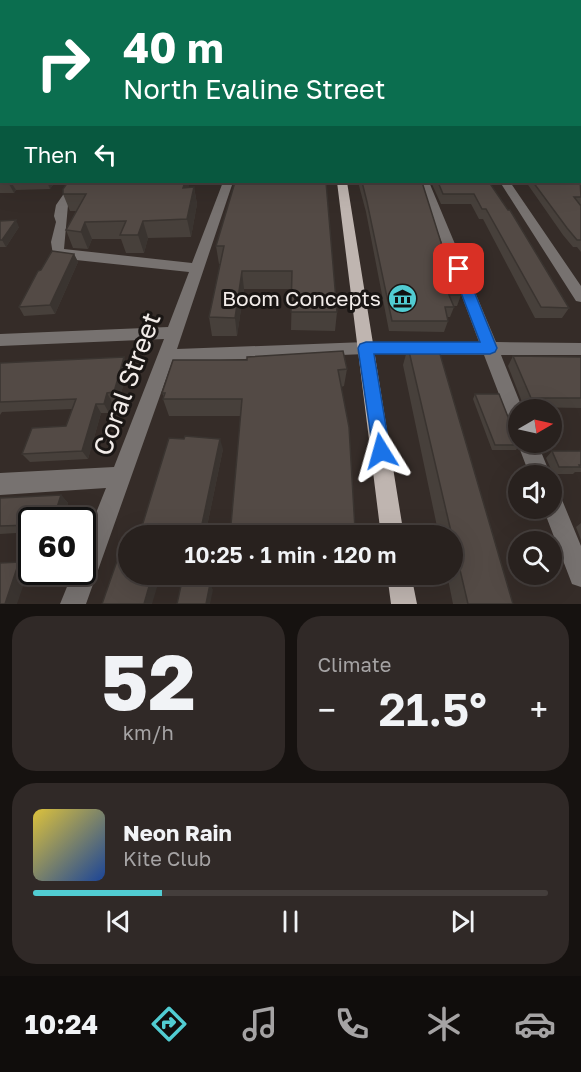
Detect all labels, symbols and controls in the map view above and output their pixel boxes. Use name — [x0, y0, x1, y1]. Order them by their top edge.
text: 40 m — [123, 22, 224, 72]
icon: right — [24, 24, 102, 102]
text: North Evaline Street — [123, 73, 386, 105]
icon: left — [89, 138, 122, 171]
text: Then — [24, 141, 77, 168]
pin — [433, 243, 484, 294]
icon: arrive — [442, 252, 475, 285]
museum icon: Boom Concepts — [386, 283, 418, 315]
place label: Boom Concepts — [222, 285, 381, 311]
street label: Coral Street — [86, 308, 167, 459]
north arrow — [508, 399, 562, 453]
map controls — [508, 399, 562, 585]
position arrow — [349, 419, 413, 483]
button: sound — [508, 465, 562, 519]
speed limit sign: 60 — [18, 507, 96, 585]
button: search — [508, 531, 562, 585]
text: 10:25 · 1 min · 120 m — [184, 541, 397, 568]
text: 52 — [101, 634, 196, 727]
text: Climate — [318, 652, 391, 676]
text: 21.5° — [379, 682, 487, 736]
text: − — [318, 690, 336, 729]
text: + — [530, 690, 548, 729]
text: km/h — [123, 720, 174, 744]
text: Neon Rain — [123, 819, 232, 846]
text: Kite Club — [123, 846, 211, 870]
icon: previous — [102, 905, 135, 938]
icon: pause — [274, 905, 307, 938]
icon: next — [446, 905, 479, 938]
icon: directions — [148, 1003, 190, 1045]
icon: music — [239, 1003, 281, 1045]
icon: phone — [331, 1003, 373, 1045]
icon: climate — [423, 1003, 465, 1045]
icon: car — [514, 1003, 556, 1045]
text: 10:24 — [25, 1008, 98, 1040]

